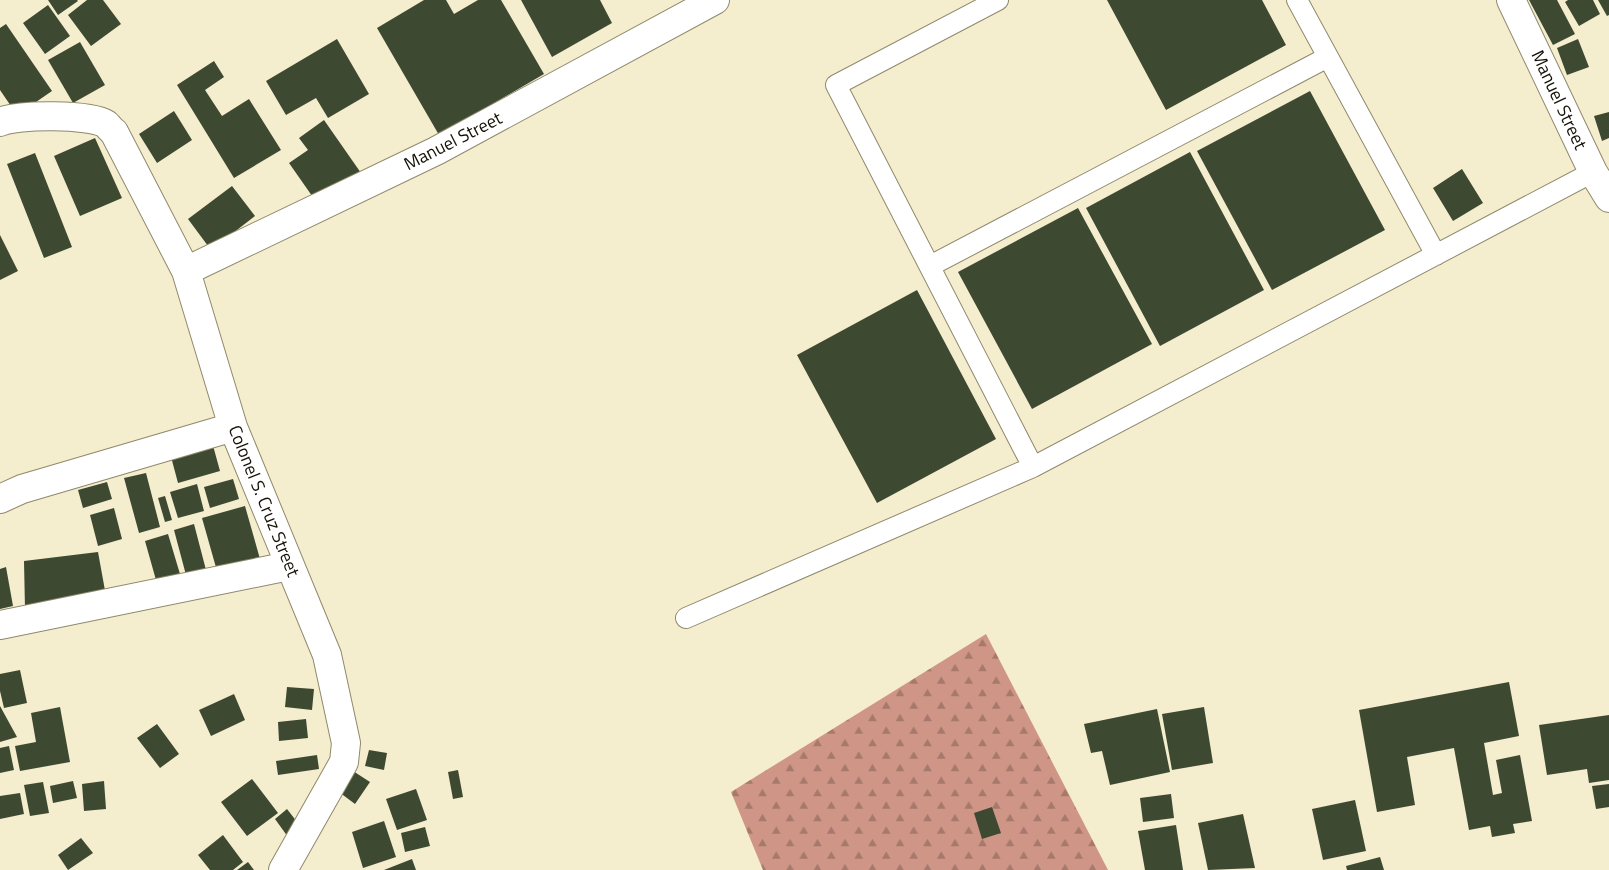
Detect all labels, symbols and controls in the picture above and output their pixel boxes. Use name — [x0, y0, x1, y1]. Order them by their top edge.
street label: Manuel Street — [1525, 46, 1595, 155]
street label: Manuel Street — [399, 104, 507, 177]
street label: Colonel S. Cruz Street — [222, 421, 307, 581]

